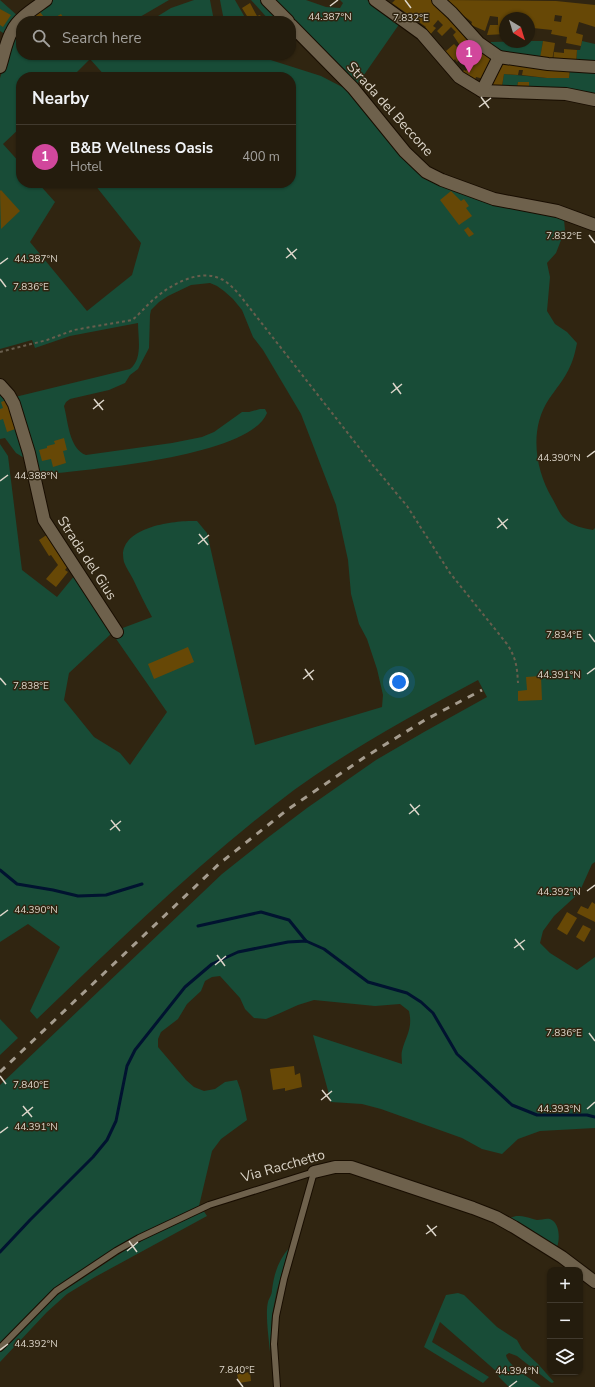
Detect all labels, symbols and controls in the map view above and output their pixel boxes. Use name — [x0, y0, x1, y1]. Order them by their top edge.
text: 44.387°N — [308, 10, 352, 24]
text: 7.832°E — [393, 11, 429, 25]
north arrow — [499, 12, 535, 48]
search box — [16, 16, 296, 60]
icon: search — [30, 27, 52, 49]
text: Search here — [62, 28, 142, 48]
pin: 1 — [456, 40, 482, 73]
street label: Strada del Beccone — [342, 58, 438, 160]
text: Nearby — [32, 87, 89, 110]
text: B&B Wellness Oasis — [70, 138, 213, 158]
text: 1 — [41, 148, 49, 166]
text: 400 m — [242, 148, 280, 166]
text: Hotel — [70, 158, 102, 176]
text: 7.832°E — [546, 229, 582, 243]
text: 44.387°N — [14, 252, 58, 266]
text: 7.836°E — [13, 280, 49, 294]
text: 44.390°N — [537, 451, 581, 465]
text: 44.388°N — [14, 469, 58, 483]
street label: Strada del Gius — [53, 512, 121, 604]
text: 7.834°E — [546, 628, 582, 642]
text: 44.391°N — [537, 668, 581, 682]
your location — [389, 672, 409, 692]
text: 7.838°E — [13, 679, 49, 693]
text: 44.392°N — [537, 885, 581, 899]
text: 44.390°N — [14, 903, 58, 917]
text: 7.836°E — [546, 1026, 582, 1040]
text: 7.840°E — [13, 1078, 49, 1092]
text: 44.393°N — [537, 1102, 581, 1116]
text: 44.391°N — [14, 1120, 58, 1134]
street label: Via Racchetto — [238, 1145, 327, 1187]
map controls — [547, 1267, 583, 1375]
button: + — [547, 1267, 583, 1303]
button: − — [547, 1303, 583, 1339]
text: 44.392°N — [14, 1337, 58, 1351]
button: layers — [547, 1339, 583, 1375]
text: 7.840°E — [219, 1363, 255, 1377]
text: 44.394°N — [495, 1364, 539, 1378]

